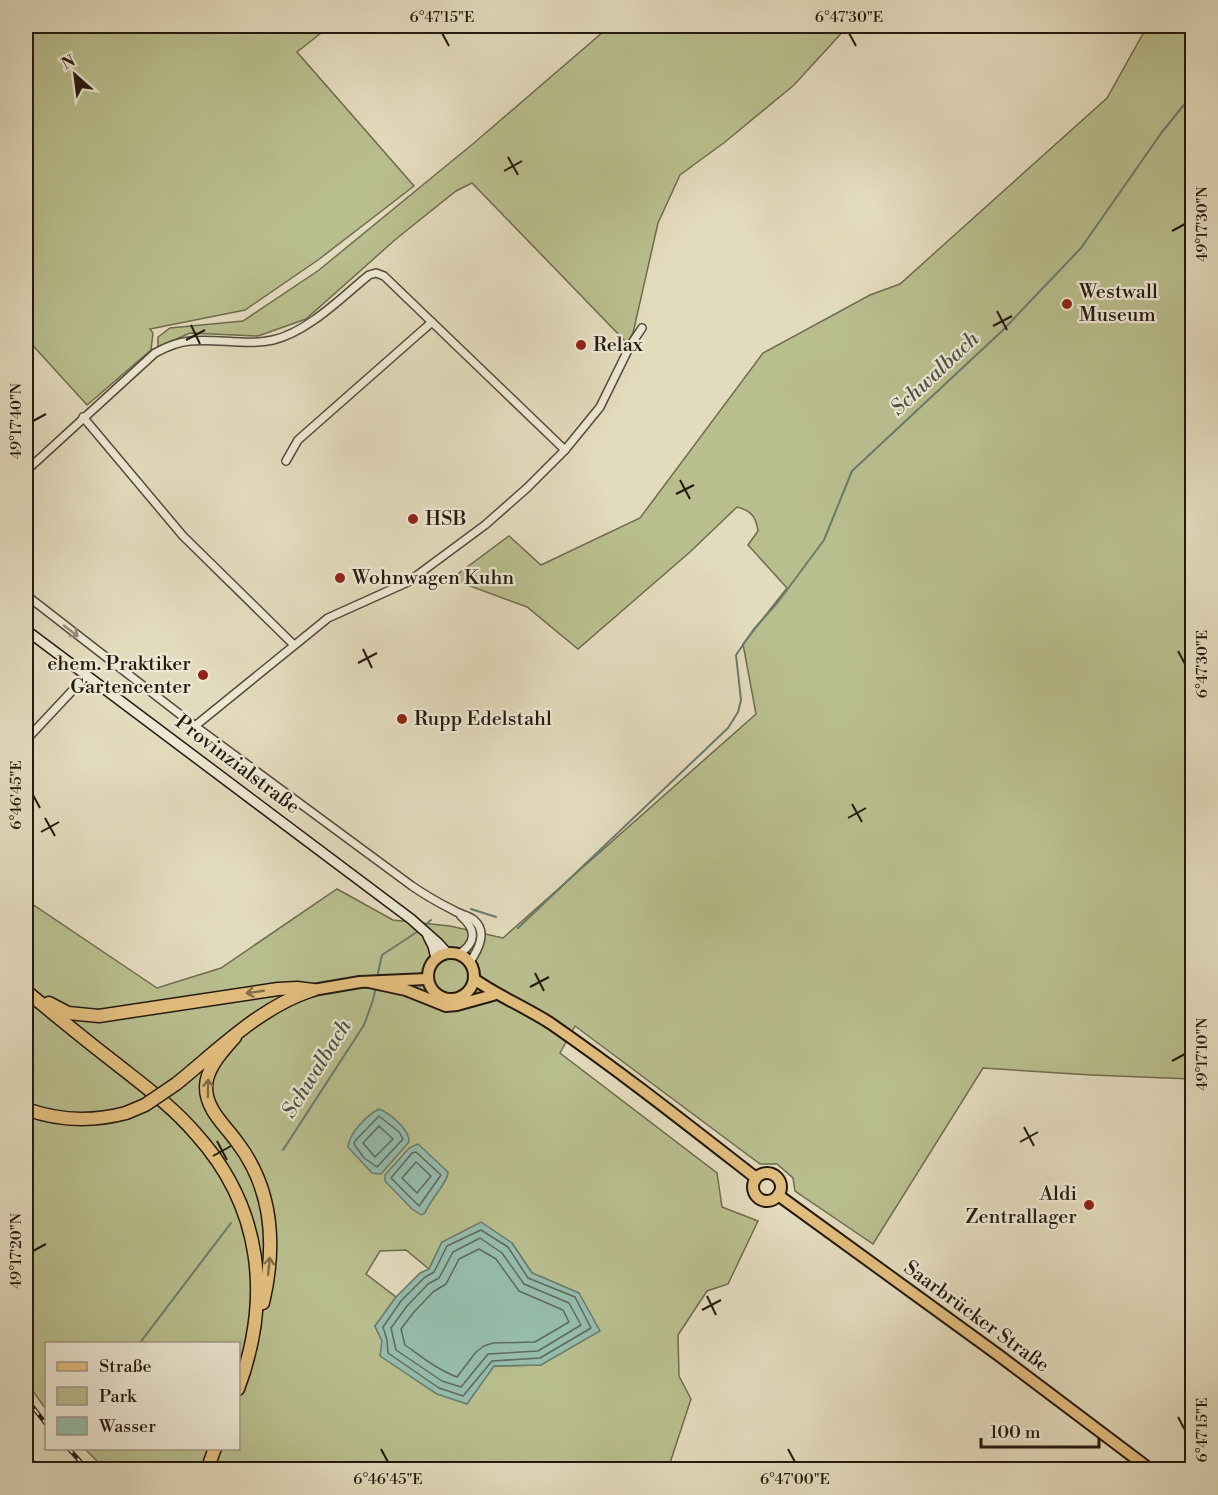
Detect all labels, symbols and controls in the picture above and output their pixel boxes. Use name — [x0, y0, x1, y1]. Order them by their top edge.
text: 6°47'15"E — [410, 8, 474, 27]
text: 6°47'30"E — [815, 8, 883, 27]
north arrow — [45, 45, 105, 105]
text: N — [58, 51, 79, 74]
text: 49°17'30"N — [1193, 186, 1212, 262]
place label: Westwall Museum — [1078, 280, 1158, 328]
marker: Westwall Museum — [1060, 297, 1074, 311]
water label: Schwalbach — [885, 326, 985, 422]
place label: Relax — [593, 333, 644, 358]
marker: Relax — [574, 338, 588, 352]
text: 49°17'40"N — [7, 383, 26, 459]
place label: HSB — [425, 507, 467, 532]
marker: HSB — [406, 512, 420, 526]
place label: Wohnwagen Kuhn — [351, 566, 514, 591]
marker: Wohnwagen Kuhn — [333, 571, 347, 585]
one-way arrow — [63, 625, 79, 638]
text: 6°47'30"E — [1193, 630, 1212, 698]
place label: ehem. Praktiker Gartencenter — [47, 652, 191, 700]
marker: ehem. Praktiker Gartencenter — [196, 668, 210, 682]
place label: Rupp Edelstahl — [414, 707, 552, 732]
street label: Provinzialstraße — [170, 710, 304, 820]
marker: Rupp Edelstahl — [395, 712, 409, 726]
text: 6°46'45"E — [7, 760, 26, 830]
one-way arrow — [246, 987, 265, 998]
water label: Schwalbach — [276, 1014, 358, 1123]
text: 49°17'10"N — [1193, 1017, 1212, 1091]
one-way arrow — [202, 1079, 213, 1098]
place label: Aldi Zentrallager — [965, 1182, 1077, 1230]
marker: Aldi Zentrallager — [1082, 1198, 1096, 1212]
text: 49°17'20"N — [7, 1213, 26, 1289]
one-way arrow — [264, 1256, 275, 1276]
street label: Saarbrücker Straße — [898, 1256, 1054, 1378]
legend — [45, 1342, 240, 1450]
text: Straße — [99, 1355, 152, 1378]
text: Park — [99, 1385, 138, 1408]
text: 6°47'15"E — [1193, 1398, 1212, 1462]
scale bar — [981, 1411, 1100, 1449]
text: Wasser — [98, 1415, 156, 1438]
text: 100 m — [990, 1421, 1041, 1444]
text: 6°46'45"E — [353, 1470, 423, 1489]
text: 6°47'00"E — [760, 1470, 830, 1489]

